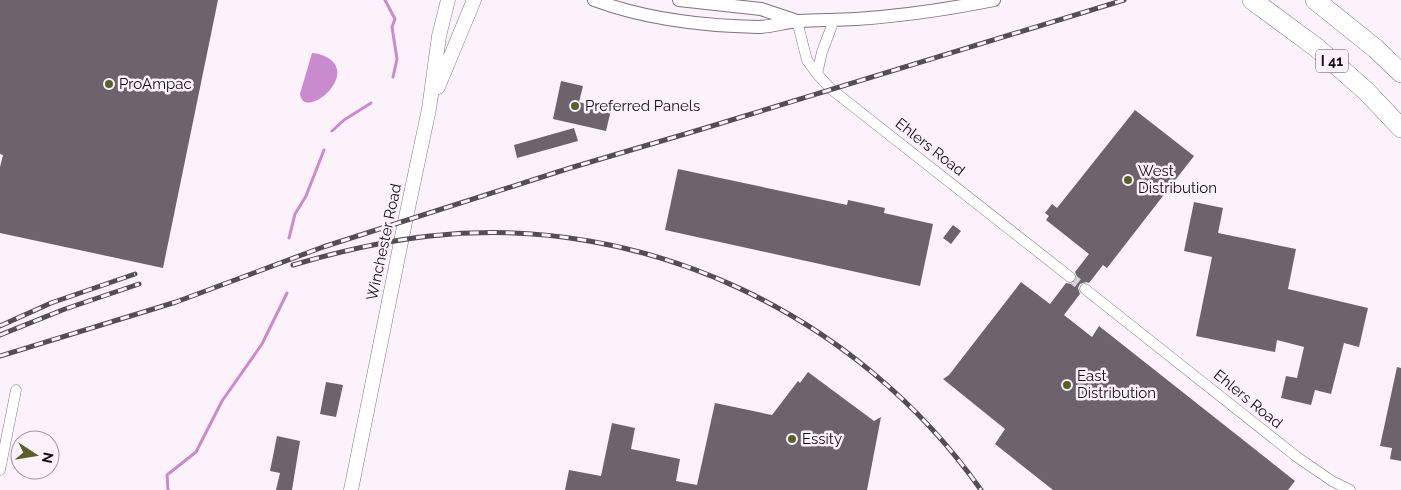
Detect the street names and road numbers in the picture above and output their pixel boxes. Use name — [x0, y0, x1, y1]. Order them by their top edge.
road number: I 41 — [1316, 49, 1348, 72]
street label: Ehlers Road — [892, 114, 968, 180]
street label: Winchester Road — [363, 182, 405, 302]
street label: Ehlers Road — [1210, 366, 1286, 432]

